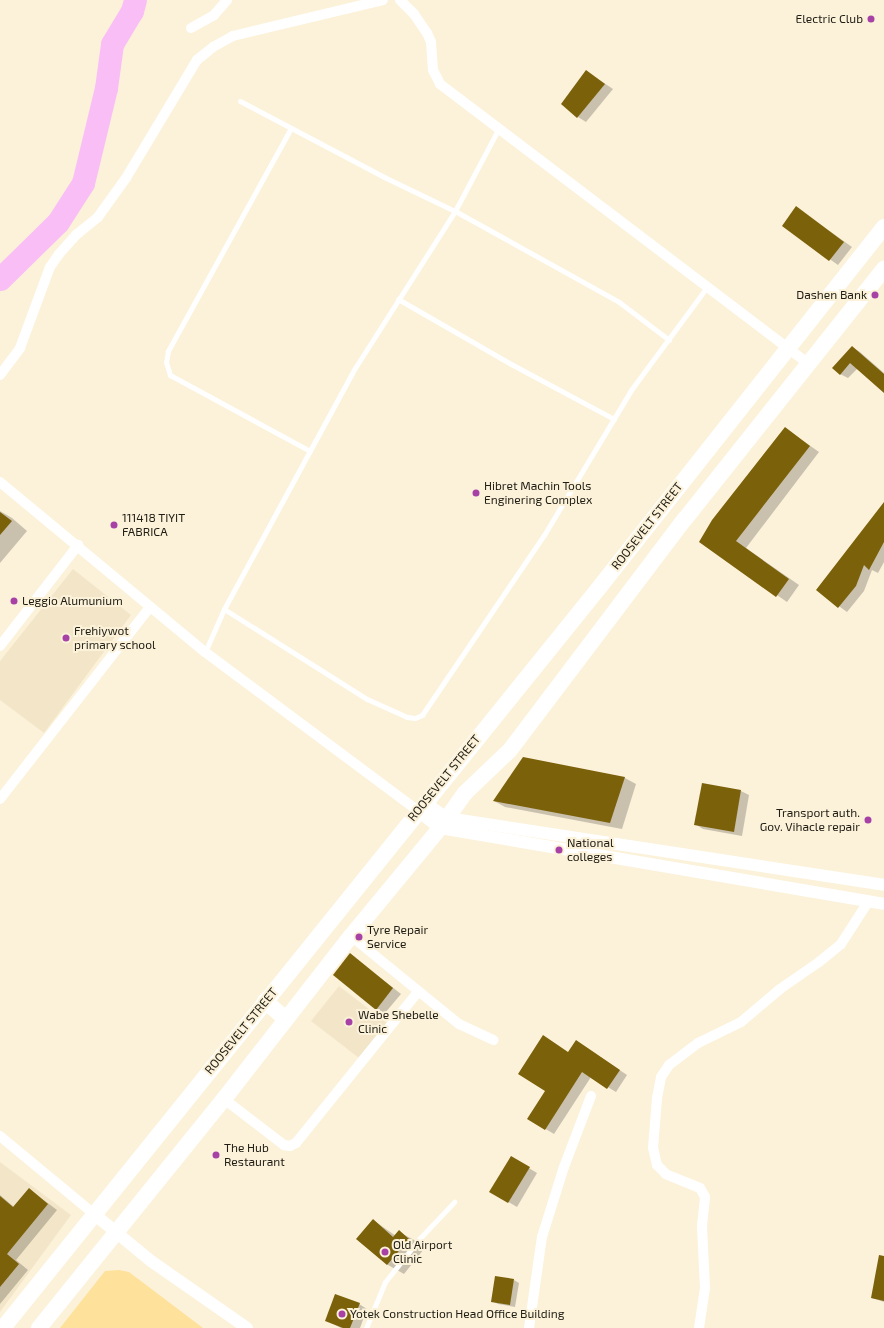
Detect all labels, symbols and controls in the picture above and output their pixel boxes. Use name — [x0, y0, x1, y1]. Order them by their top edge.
place label: Electric Club — [795, 12, 863, 26]
marker: Electric Club — [866, 14, 876, 24]
place label: Dashen Bank — [796, 288, 867, 302]
marker: Dashen Bank — [870, 290, 880, 300]
place label: Hibret Machin Tools Enginering Complex — [484, 479, 592, 507]
street label: ROOSEVELT STREET — [608, 479, 686, 573]
marker: Hibret Machin Tools Enginering Complex — [471, 488, 481, 498]
place label: 111418 TIYIT FABRICA — [122, 511, 186, 539]
marker: 111418 TIYIT FABRICA — [109, 520, 119, 530]
place label: Leggio Alumunium — [22, 594, 123, 608]
marker: Leggio Alumunium — [9, 596, 19, 606]
place label: Frehiywot primary school — [74, 624, 156, 652]
marker: Frehiywot primary school — [61, 633, 71, 643]
street label: ROOSEVELT STREET — [405, 732, 483, 824]
place label: Transport auth. Gov. Vihacle repair — [759, 806, 860, 834]
marker: Transport auth. Gov. Vihacle repair — [863, 815, 873, 825]
place label: National colleges — [567, 836, 614, 864]
marker: National colleges — [554, 845, 564, 855]
place label: Tyre Repair Service — [367, 923, 428, 951]
marker: Tyre Repair Service — [354, 932, 364, 942]
street label: ROOSEVELT STREET — [202, 985, 280, 1077]
place label: Wabe Shebelle Clinic — [358, 1008, 439, 1036]
marker: Wabe Shebelle Clinic — [343, 1016, 355, 1028]
place label: The Hub Restaurant — [224, 1141, 285, 1169]
marker: The Hub Restaurant — [211, 1150, 221, 1160]
place label: Old Airport Clinic — [393, 1238, 453, 1266]
marker: Old Airport Clinic — [380, 1247, 390, 1257]
place label: Yotek Construction Head Office Building — [350, 1307, 564, 1321]
marker: Yotek Construction Head Office Building — [337, 1309, 347, 1319]

